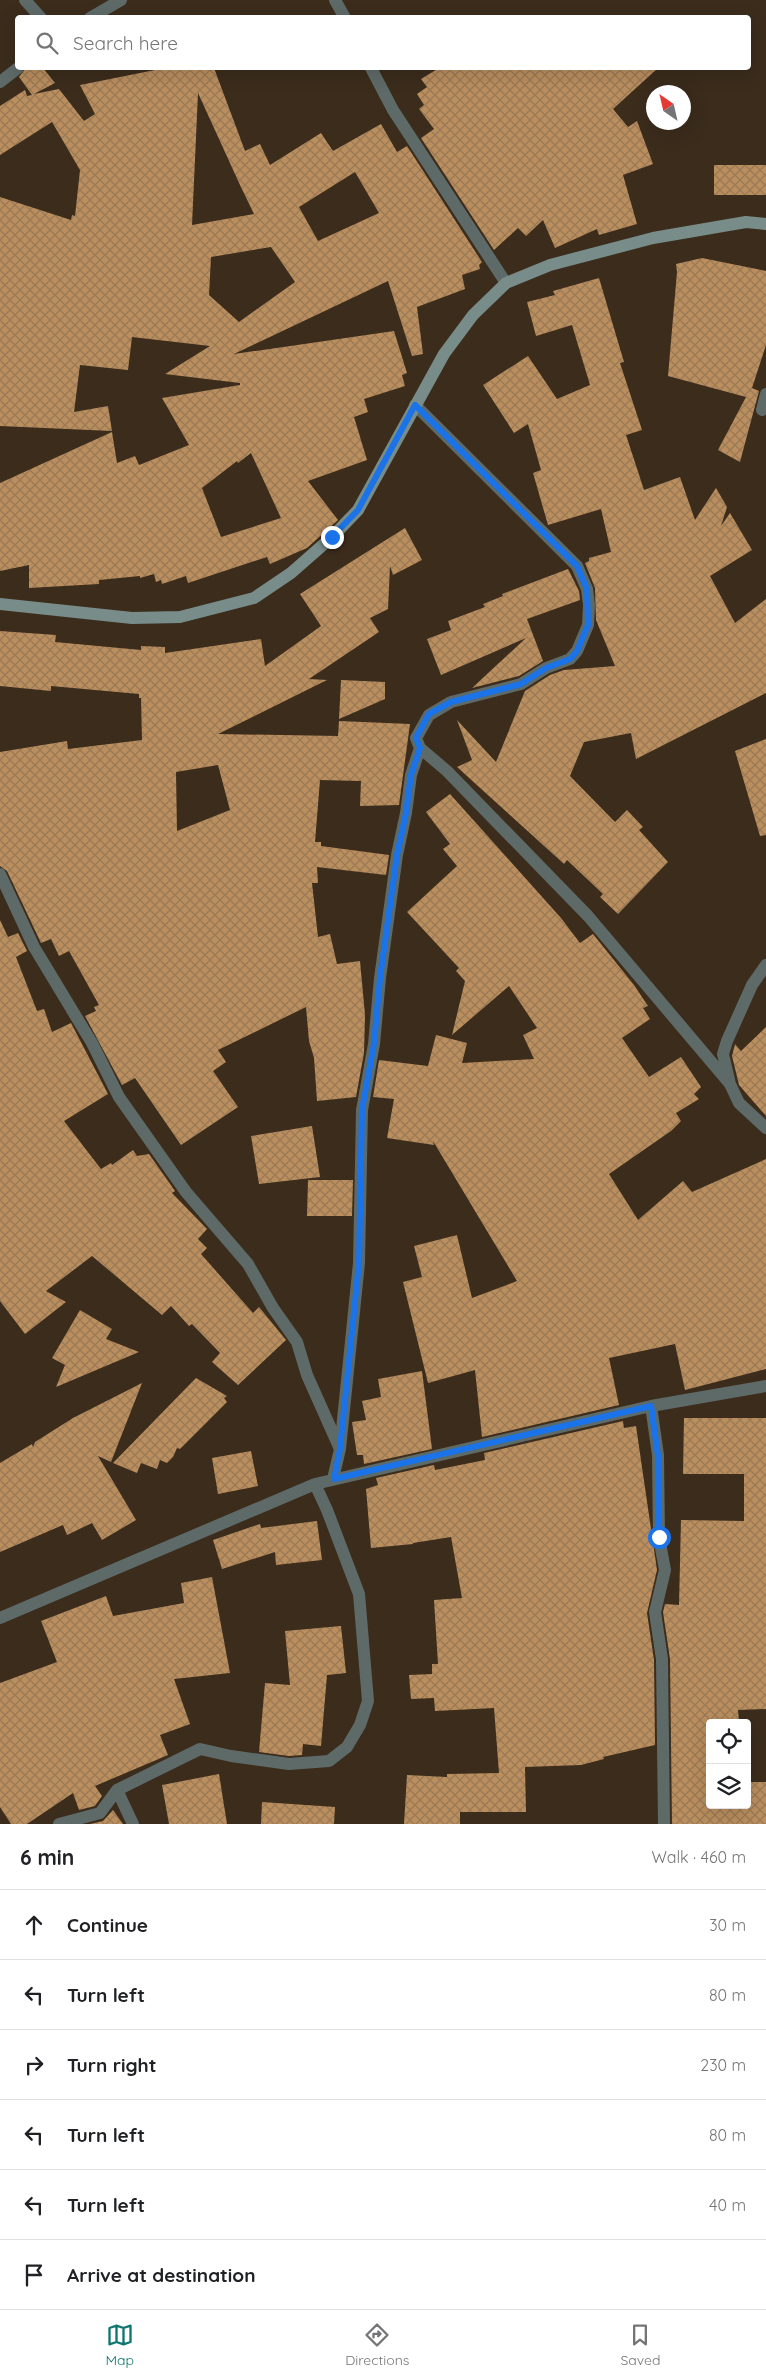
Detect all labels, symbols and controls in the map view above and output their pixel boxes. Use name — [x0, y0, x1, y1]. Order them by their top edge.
search box — [15, 15, 751, 70]
icon: search — [33, 29, 61, 57]
text: Search here — [73, 31, 178, 55]
north arrow — [646, 85, 691, 130]
route end — [321, 526, 344, 549]
route start — [648, 1526, 671, 1549]
map controls — [706, 1719, 751, 1809]
button: locate — [706, 1719, 751, 1764]
button: layers — [706, 1764, 751, 1809]
text: 6 min — [20, 1844, 74, 1870]
text: Walk · 460 m — [651, 1847, 746, 1867]
icon: ahead — [20, 1911, 48, 1939]
text: Continue — [67, 1913, 148, 1937]
text: 30 m — [709, 1915, 746, 1935]
icon: left — [20, 1981, 48, 2009]
text: Turn left — [67, 1983, 145, 2007]
text: 80 m — [709, 1985, 746, 2005]
icon: right — [20, 2051, 48, 2079]
text: Turn right — [67, 2053, 156, 2077]
text: 230 m — [700, 2055, 746, 2075]
icon: left — [20, 2121, 48, 2149]
text: Turn left — [67, 2123, 145, 2147]
text: 80 m — [709, 2125, 746, 2145]
icon: left — [20, 2191, 48, 2219]
text: Turn left — [67, 2193, 145, 2217]
text: 40 m — [709, 2195, 746, 2215]
icon: arrive — [20, 2261, 48, 2289]
text: Arrive at destination — [67, 2263, 256, 2287]
tab: Map — [106, 2321, 134, 2369]
tab: Directions — [345, 2321, 409, 2369]
tab: Saved — [620, 2321, 660, 2369]

